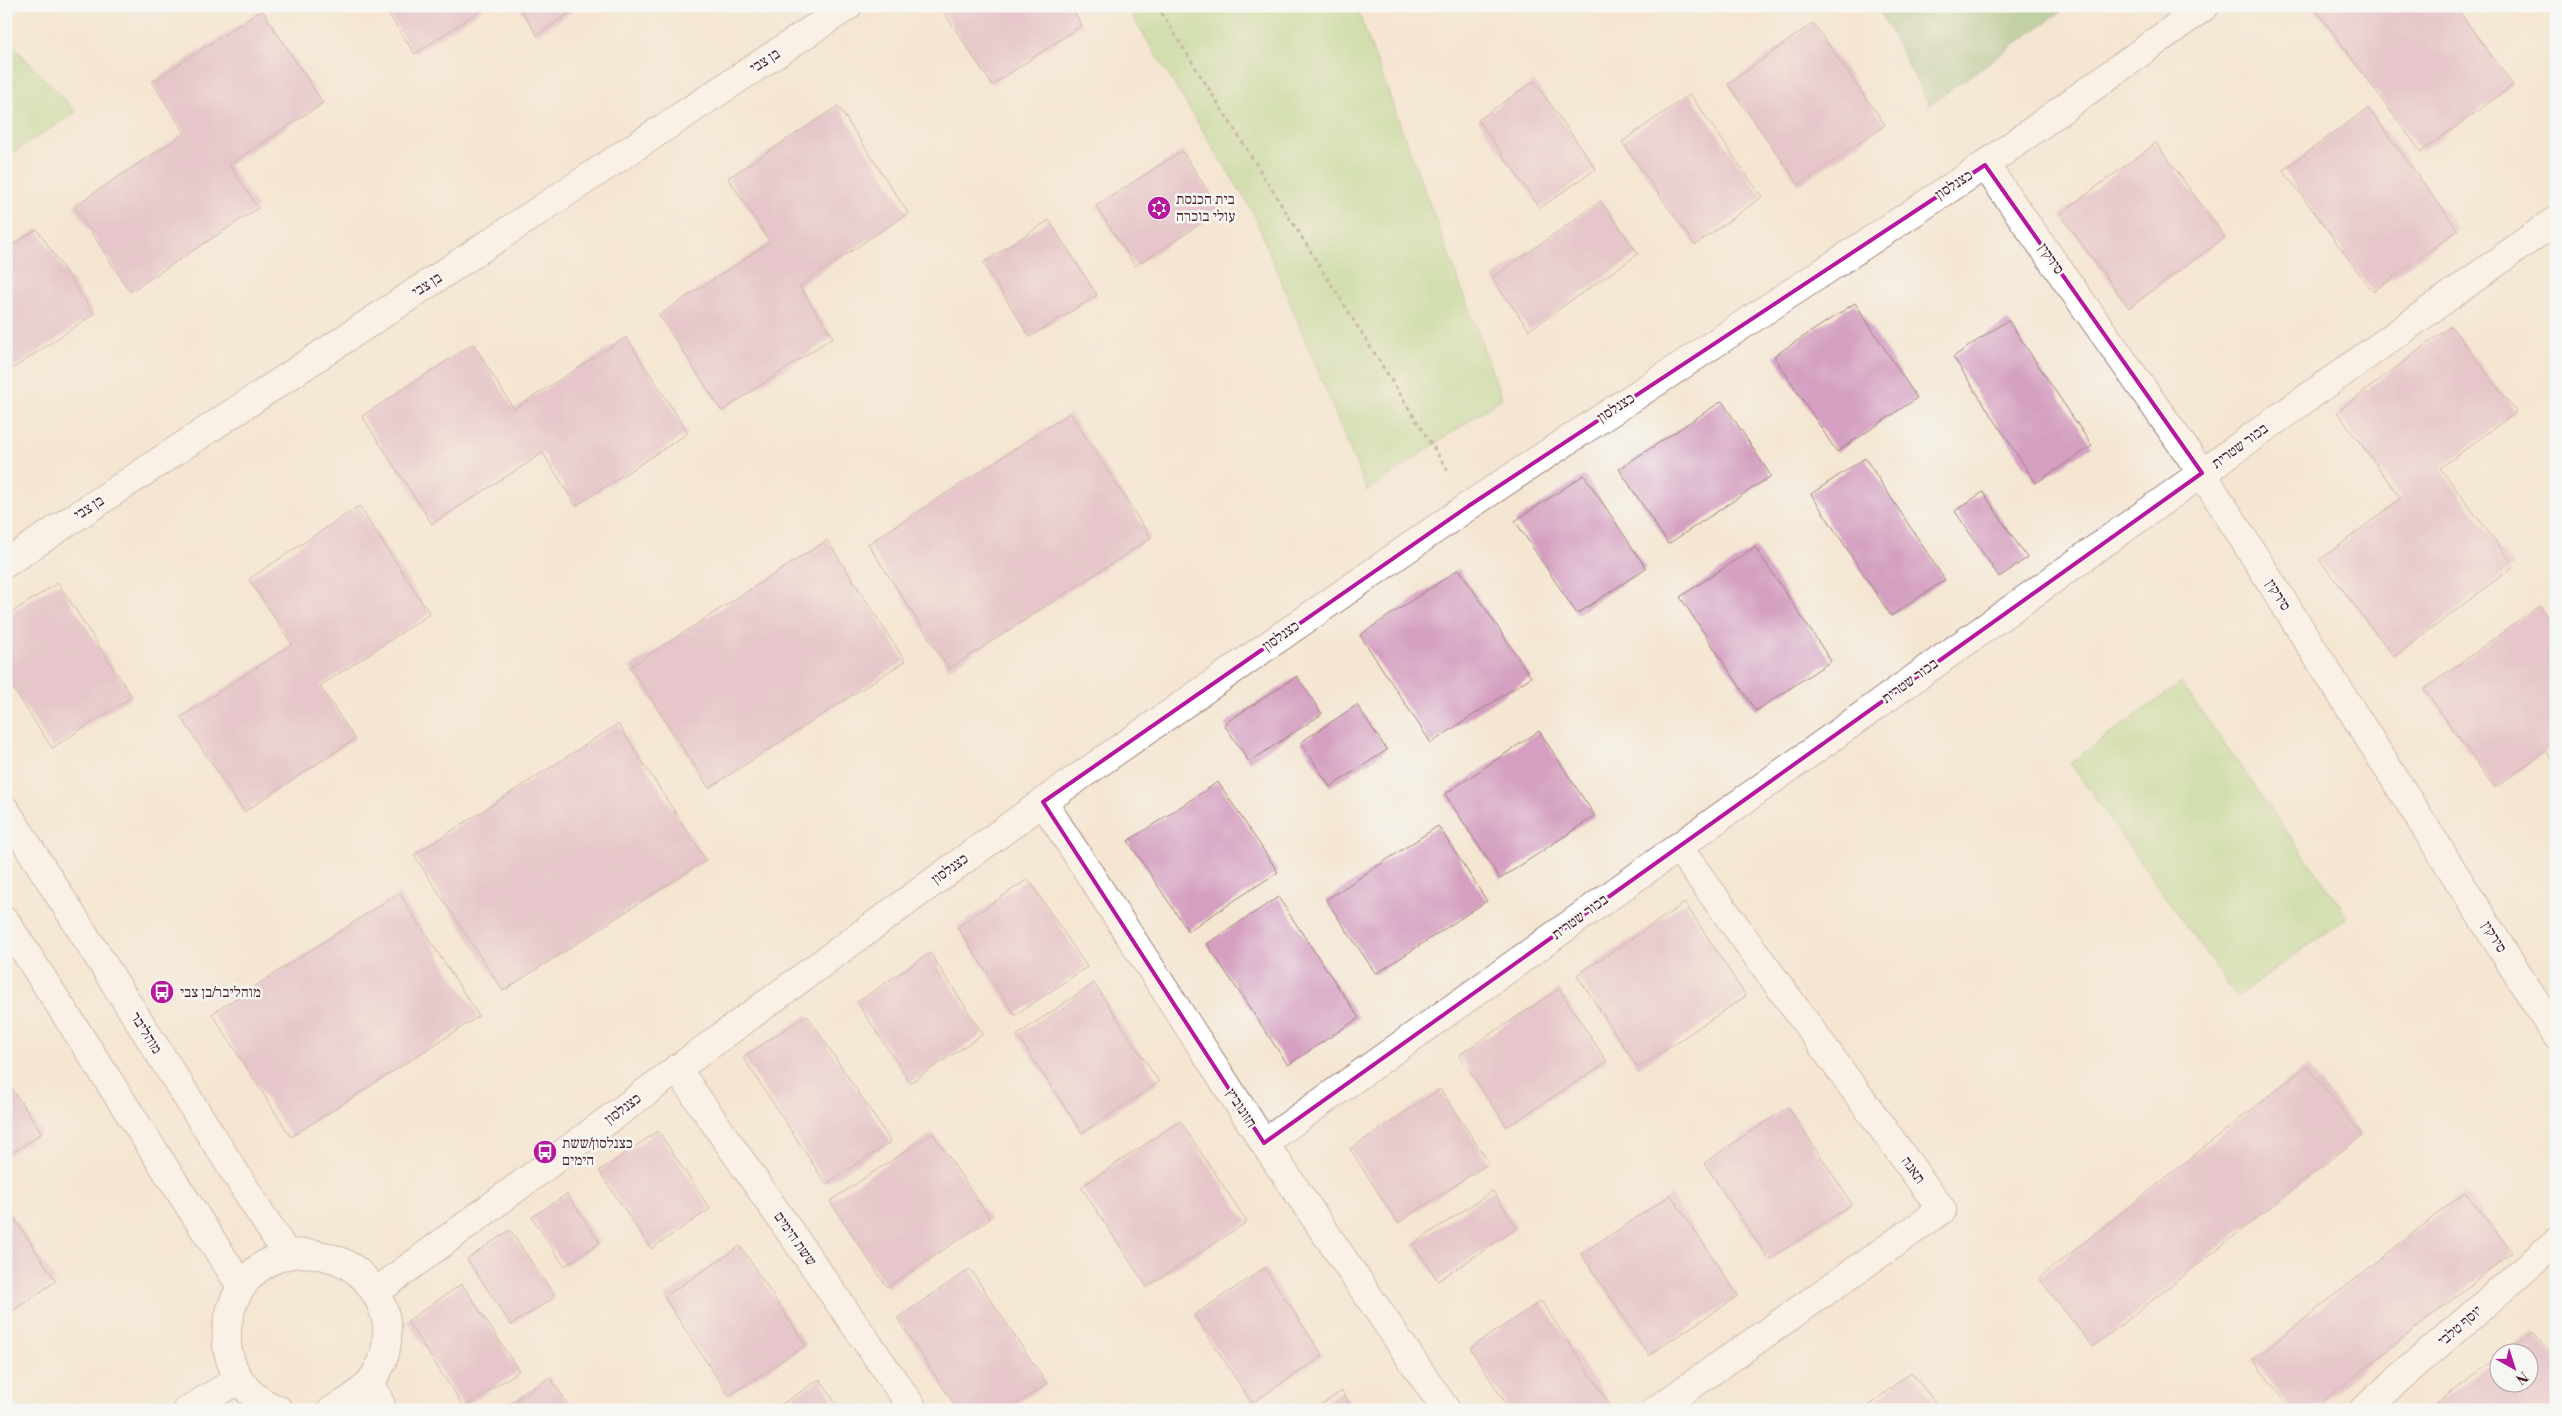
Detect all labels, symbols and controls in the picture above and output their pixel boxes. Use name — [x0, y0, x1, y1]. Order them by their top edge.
street label: בן צבי — [746, 44, 784, 78]
street label: כצנלסון — [1932, 166, 1976, 204]
place label: בית הכנסת עולי בוכרה — [1176, 190, 1235, 226]
synagogue icon: בית הכנסת עולי בוכרה — [1146, 195, 1172, 221]
street label: סירקין — [2034, 240, 2068, 278]
street label: בן צבי — [408, 268, 446, 302]
street label: כצנלסון — [1594, 389, 1638, 427]
street label: בכור שטרית — [2208, 419, 2272, 473]
street label: בן צבי — [70, 491, 108, 525]
street label: סירקין — [2261, 576, 2295, 614]
street label: כצנלסון — [1259, 616, 1303, 656]
street label: בכור שטרית — [1878, 654, 1942, 708]
street label: כצנלסון — [928, 849, 972, 889]
street label: בכור שטרית — [1548, 890, 1612, 944]
street label: סירקין — [2477, 918, 2511, 956]
bus stop icon: מוהליבר/בן צבי — [149, 979, 175, 1005]
place label: מוהליבר/בן צבי — [180, 983, 261, 1002]
street label: מוהליבר — [126, 1009, 166, 1057]
street label: חזונוביץ — [1221, 1085, 1261, 1131]
street label: כצנלסון — [601, 1089, 645, 1129]
place label: כצנלסון/ששת הימים — [562, 1134, 633, 1170]
bus stop icon: כצנלסון/ששת הימים — [532, 1139, 558, 1165]
street label: תאנה — [1897, 1153, 1929, 1187]
street label: ששת הימים — [769, 1208, 821, 1270]
street label: יוסף טלבי — [2434, 1302, 2486, 1350]
north arrow — [2490, 1344, 2540, 1394]
text: N — [2512, 1367, 2532, 1388]

